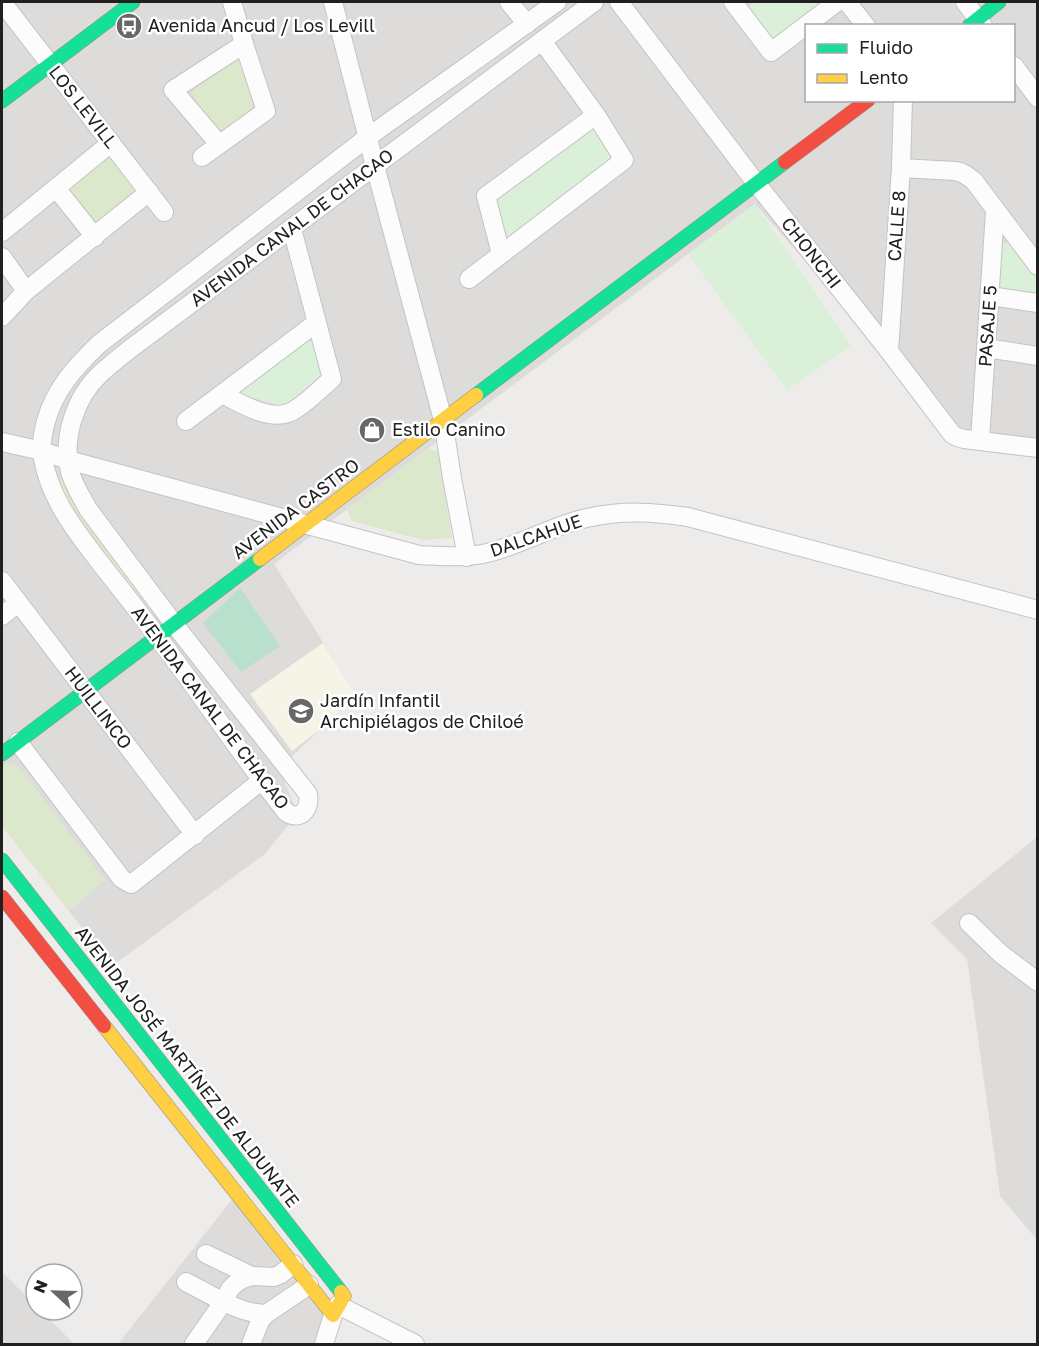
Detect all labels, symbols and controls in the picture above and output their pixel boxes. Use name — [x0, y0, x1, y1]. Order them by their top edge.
bus stop icon: Avenida Ancud / Los Levill — [114, 11, 144, 41]
place label: Avenida Ancud / Los Levill — [148, 14, 375, 36]
legend — [805, 24, 1015, 102]
text: Fluido — [859, 36, 913, 58]
street label: LOS LEVILL — [45, 61, 123, 152]
text: Lento — [859, 66, 908, 88]
street label: AVENIDA CANAL DE CHACAO — [185, 144, 397, 311]
street label: CALLE 8 — [883, 190, 909, 262]
street label: CHONCHI — [777, 212, 846, 292]
street label: PASAJE 5 — [973, 284, 1001, 367]
shop icon: Estilo Canino — [357, 415, 387, 445]
place label: Estilo Canino — [392, 418, 506, 440]
street label: AVENIDA CASTRO — [228, 453, 363, 563]
street label: DALCAHUE — [487, 509, 584, 561]
street label: AVENIDA CANAL DE CHACAO — [127, 601, 294, 813]
street label: HUILLINCO — [61, 662, 137, 753]
place label: Jardín Infantil Archipiélagos de Chiloé — [320, 689, 524, 732]
school or university icon: Jardín Infantil Archipiélagos de Chiloé — [286, 696, 316, 726]
street label: AVENIDA JOSÉ MARTÍNEZ DE ALDUNATE — [71, 921, 304, 1211]
north arrow — [24, 1262, 84, 1322]
text: N — [29, 1277, 52, 1296]

